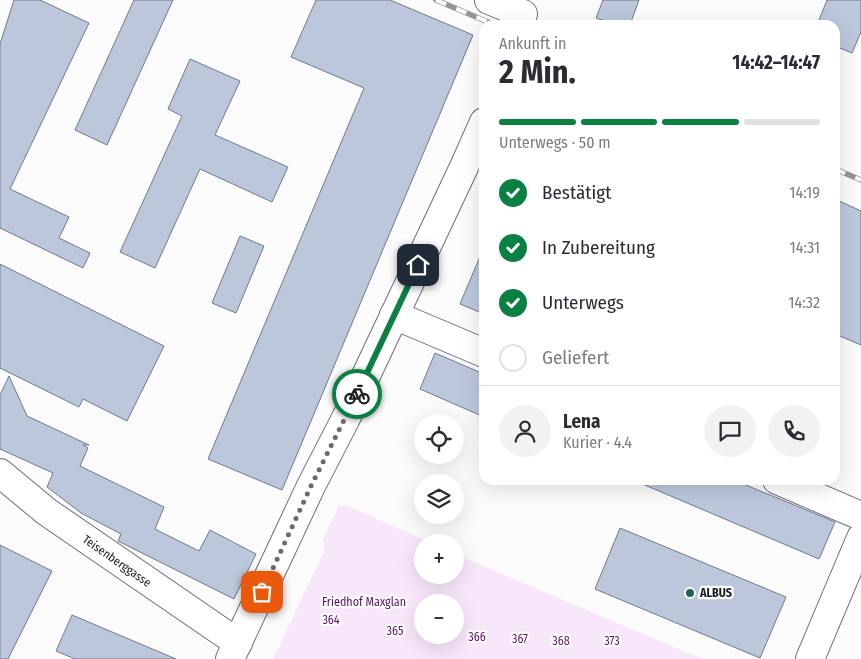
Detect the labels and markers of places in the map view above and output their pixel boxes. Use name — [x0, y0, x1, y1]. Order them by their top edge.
pin — [397, 244, 439, 286]
pin — [241, 571, 283, 613]
place label: ALBUS — [699, 586, 732, 600]
marker: ALBUS — [684, 587, 696, 599]

